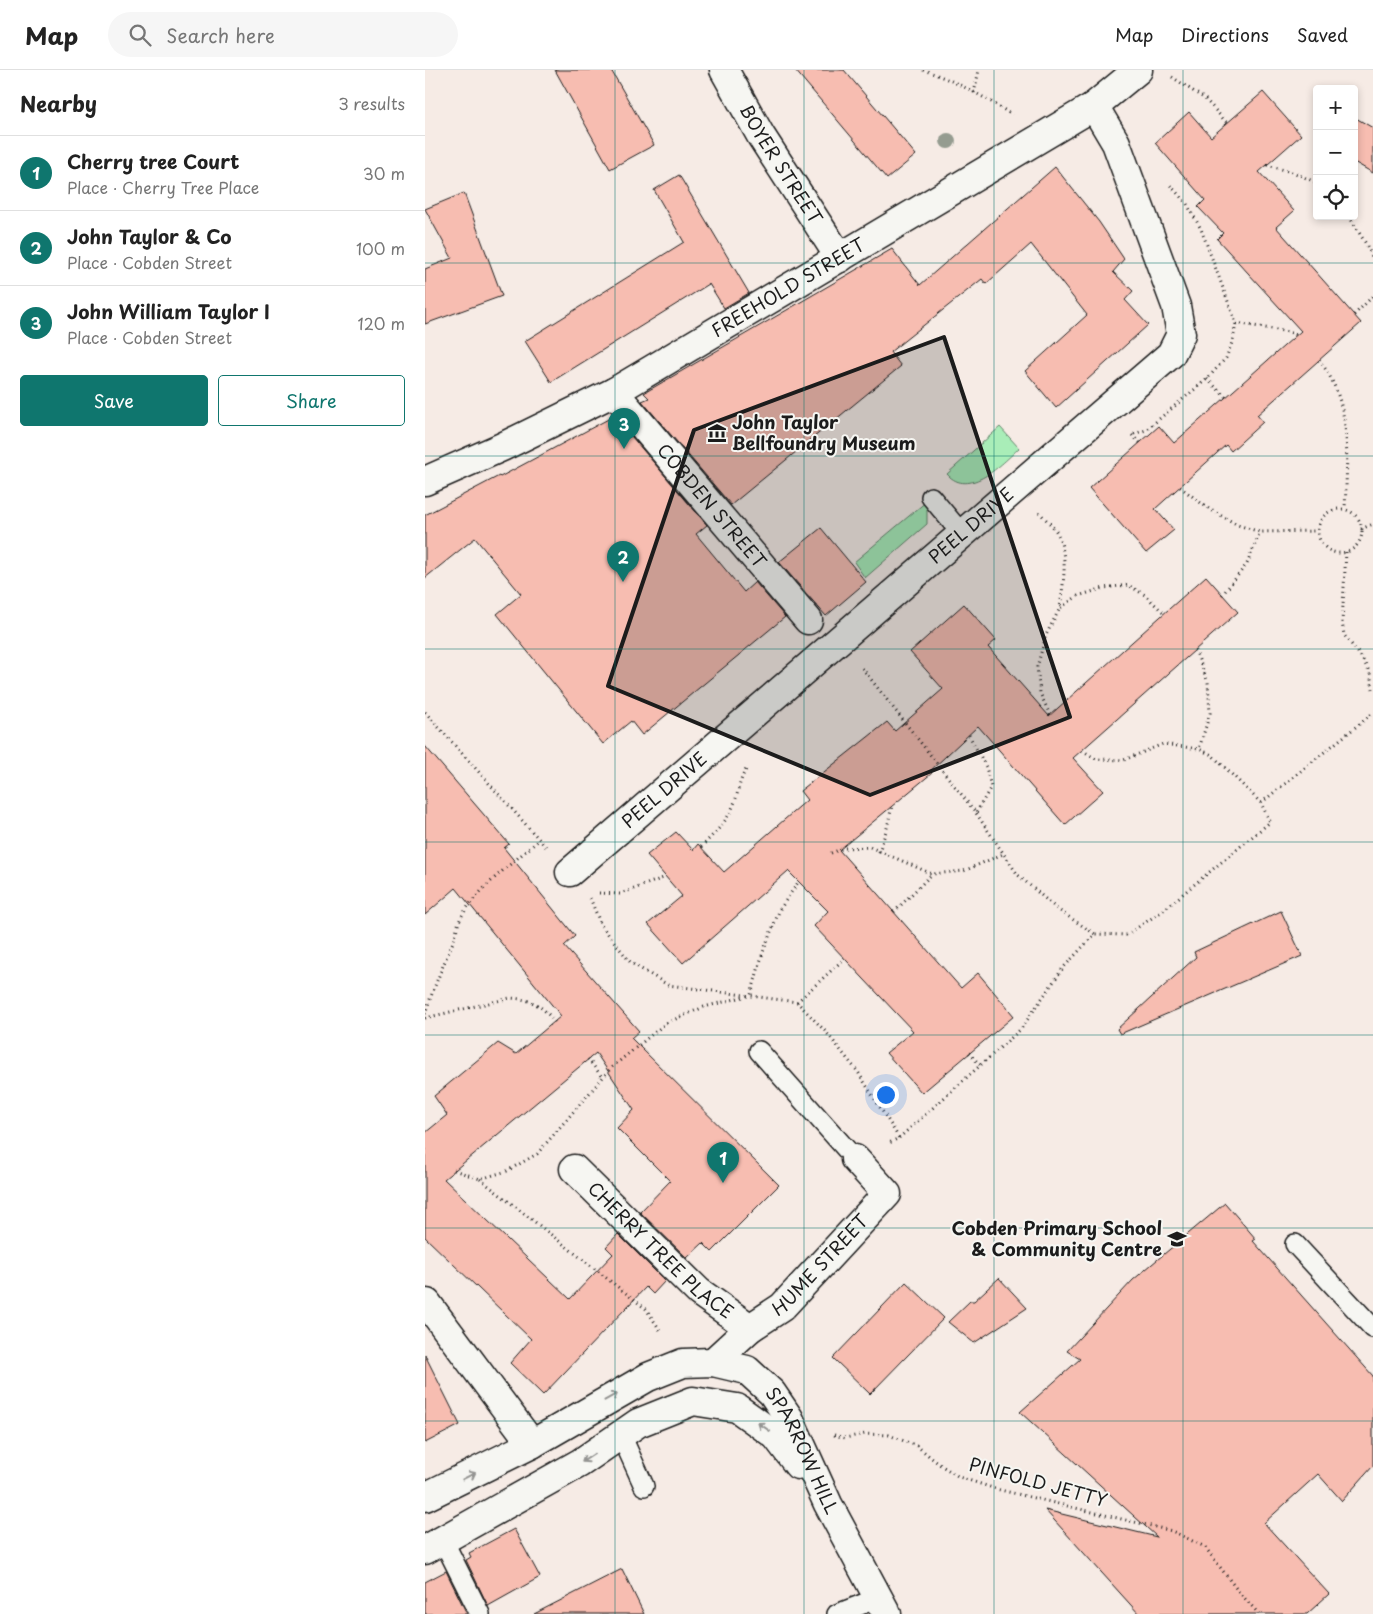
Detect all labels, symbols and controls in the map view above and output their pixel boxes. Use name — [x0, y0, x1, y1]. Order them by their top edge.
search box — [108, 12, 458, 57]
text: Map — [25, 17, 78, 53]
icon: search — [126, 21, 154, 49]
text: Search here — [166, 21, 275, 49]
text: Map — [1115, 21, 1153, 48]
text: Directions — [1181, 21, 1269, 48]
text: Saved — [1297, 21, 1348, 48]
map controls — [1313, 85, 1358, 220]
button: + — [1313, 85, 1358, 130]
text: Nearby — [20, 87, 97, 119]
text: 3 results — [338, 91, 405, 115]
street label: BOYER STREET — [734, 99, 830, 229]
button: − — [1313, 130, 1358, 175]
text: Cherry tree Court — [67, 147, 239, 175]
text: 1 — [32, 161, 40, 185]
text: 30 m — [363, 161, 405, 185]
text: Place · Cherry Tree Place — [67, 175, 259, 199]
button: locate — [1313, 175, 1358, 220]
text: John Taylor & Co — [67, 222, 232, 250]
street label: FREEHOLD STREET — [706, 230, 870, 343]
text: 2 — [30, 236, 42, 260]
text: 100 m — [356, 236, 405, 260]
text: Place · Cobden Street — [67, 250, 232, 274]
text: John William Taylor I — [67, 297, 270, 325]
text: 3 — [31, 311, 41, 335]
text: 120 m — [358, 311, 405, 335]
text: Place · Cobden Street — [67, 325, 232, 349]
button: Save — [20, 375, 208, 426]
button: Share — [218, 375, 405, 426]
pin: 3 — [608, 408, 640, 449]
place label: John Taylor Bellfoundry Museum — [732, 408, 916, 456]
museum icon: John Taylor Bellfoundry Museum — [706, 422, 728, 444]
street label: COBDEN STREET — [651, 437, 774, 574]
street label: PEEL DRIVE — [922, 480, 1019, 569]
pin: 2 — [607, 541, 639, 582]
street label: PEEL DRIVE — [615, 745, 712, 834]
your location — [873, 1082, 899, 1108]
pin: 1 — [707, 1142, 739, 1183]
street label: CHERRY TREE PLACE — [582, 1175, 740, 1324]
street label: HUME STREET — [766, 1207, 874, 1322]
place label: Cobden Primary School & Community Centre — [951, 1214, 1162, 1262]
school or university icon: Cobden Primary School & Community Centre — [1166, 1228, 1188, 1250]
street label: SPARROW HILL — [760, 1381, 846, 1518]
one-way arrow — [603, 1392, 618, 1402]
one-way arrow — [757, 1422, 771, 1432]
street label: PINFOLD JETTY — [966, 1450, 1111, 1513]
one-way arrow — [581, 1452, 595, 1463]
one-way arrow — [461, 1470, 476, 1480]

